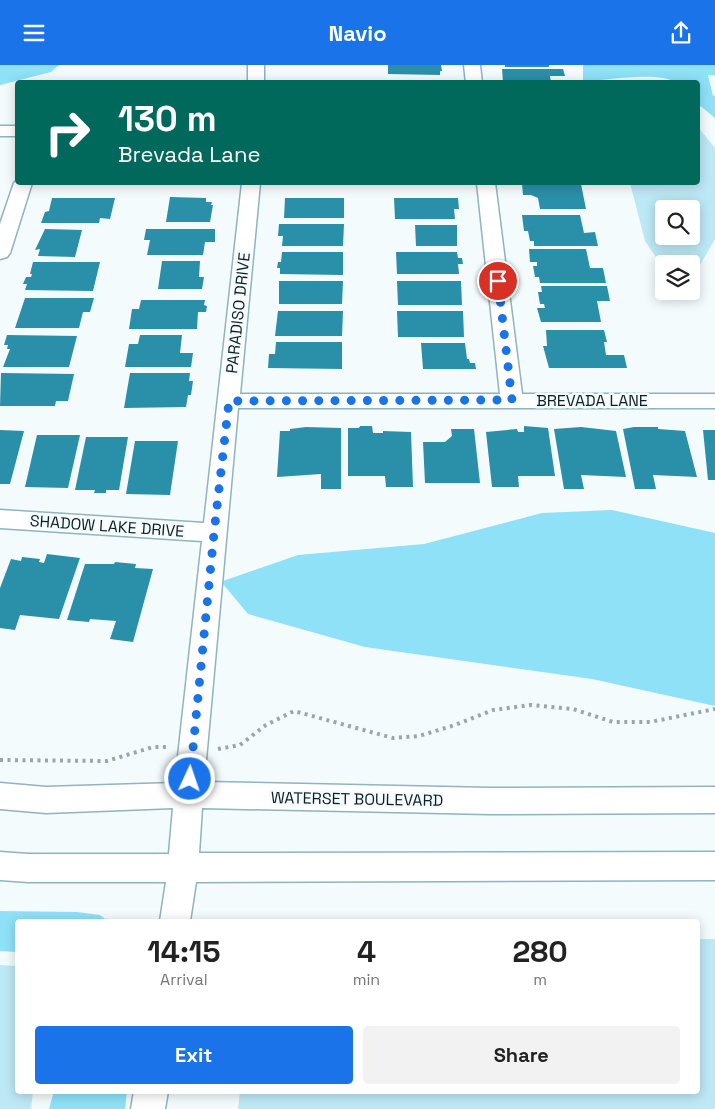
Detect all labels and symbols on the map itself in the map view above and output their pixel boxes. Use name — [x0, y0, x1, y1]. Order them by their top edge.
street label: PARADISO DRIVE — [221, 251, 255, 375]
pin — [477, 260, 519, 302]
street label: BREVADA LANE — [536, 390, 648, 411]
street label: SHADOW LAKE DRIVE — [29, 510, 185, 542]
position arrow — [163, 752, 215, 804]
street label: WATERSET BOULEVARD — [271, 787, 443, 811]

